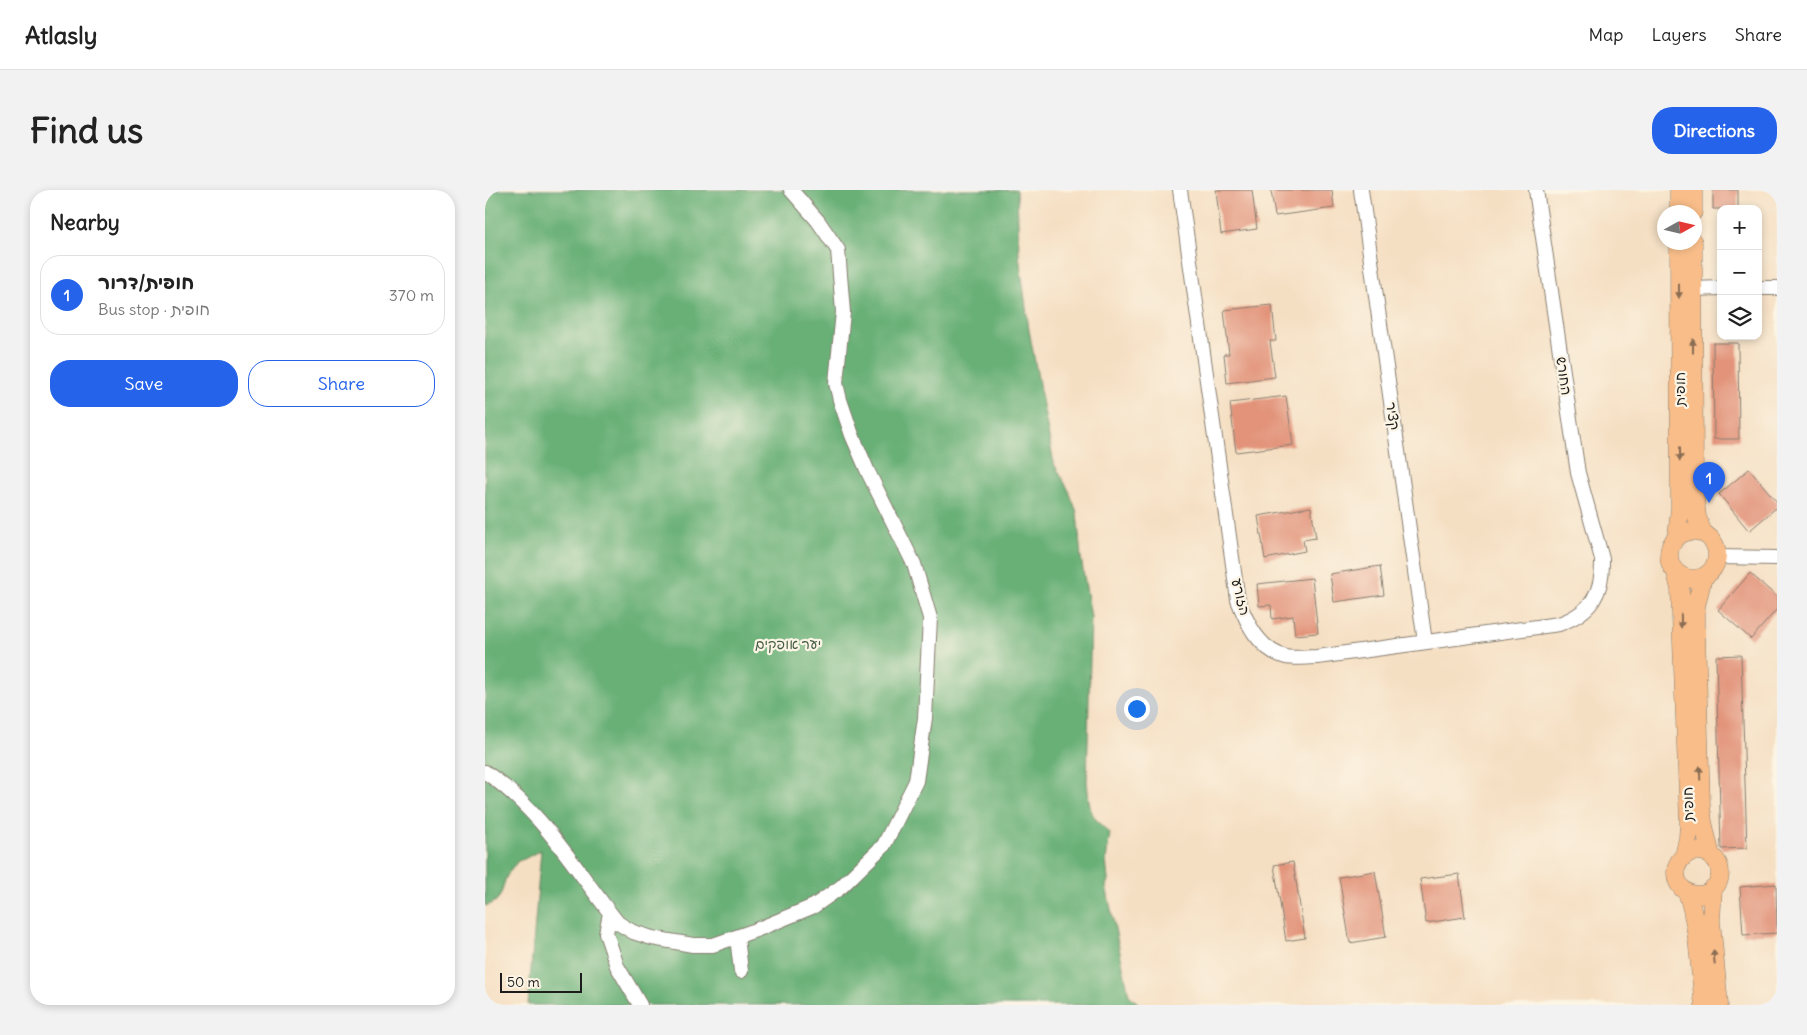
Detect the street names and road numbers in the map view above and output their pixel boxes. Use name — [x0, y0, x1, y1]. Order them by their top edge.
street label: החורש — [1552, 356, 1576, 396]
street label: חופית — [1671, 372, 1689, 407]
street label: קציר — [1382, 401, 1404, 431]
street label: הזורע — [1228, 577, 1254, 617]
street label: חופית — [1678, 787, 1698, 822]

